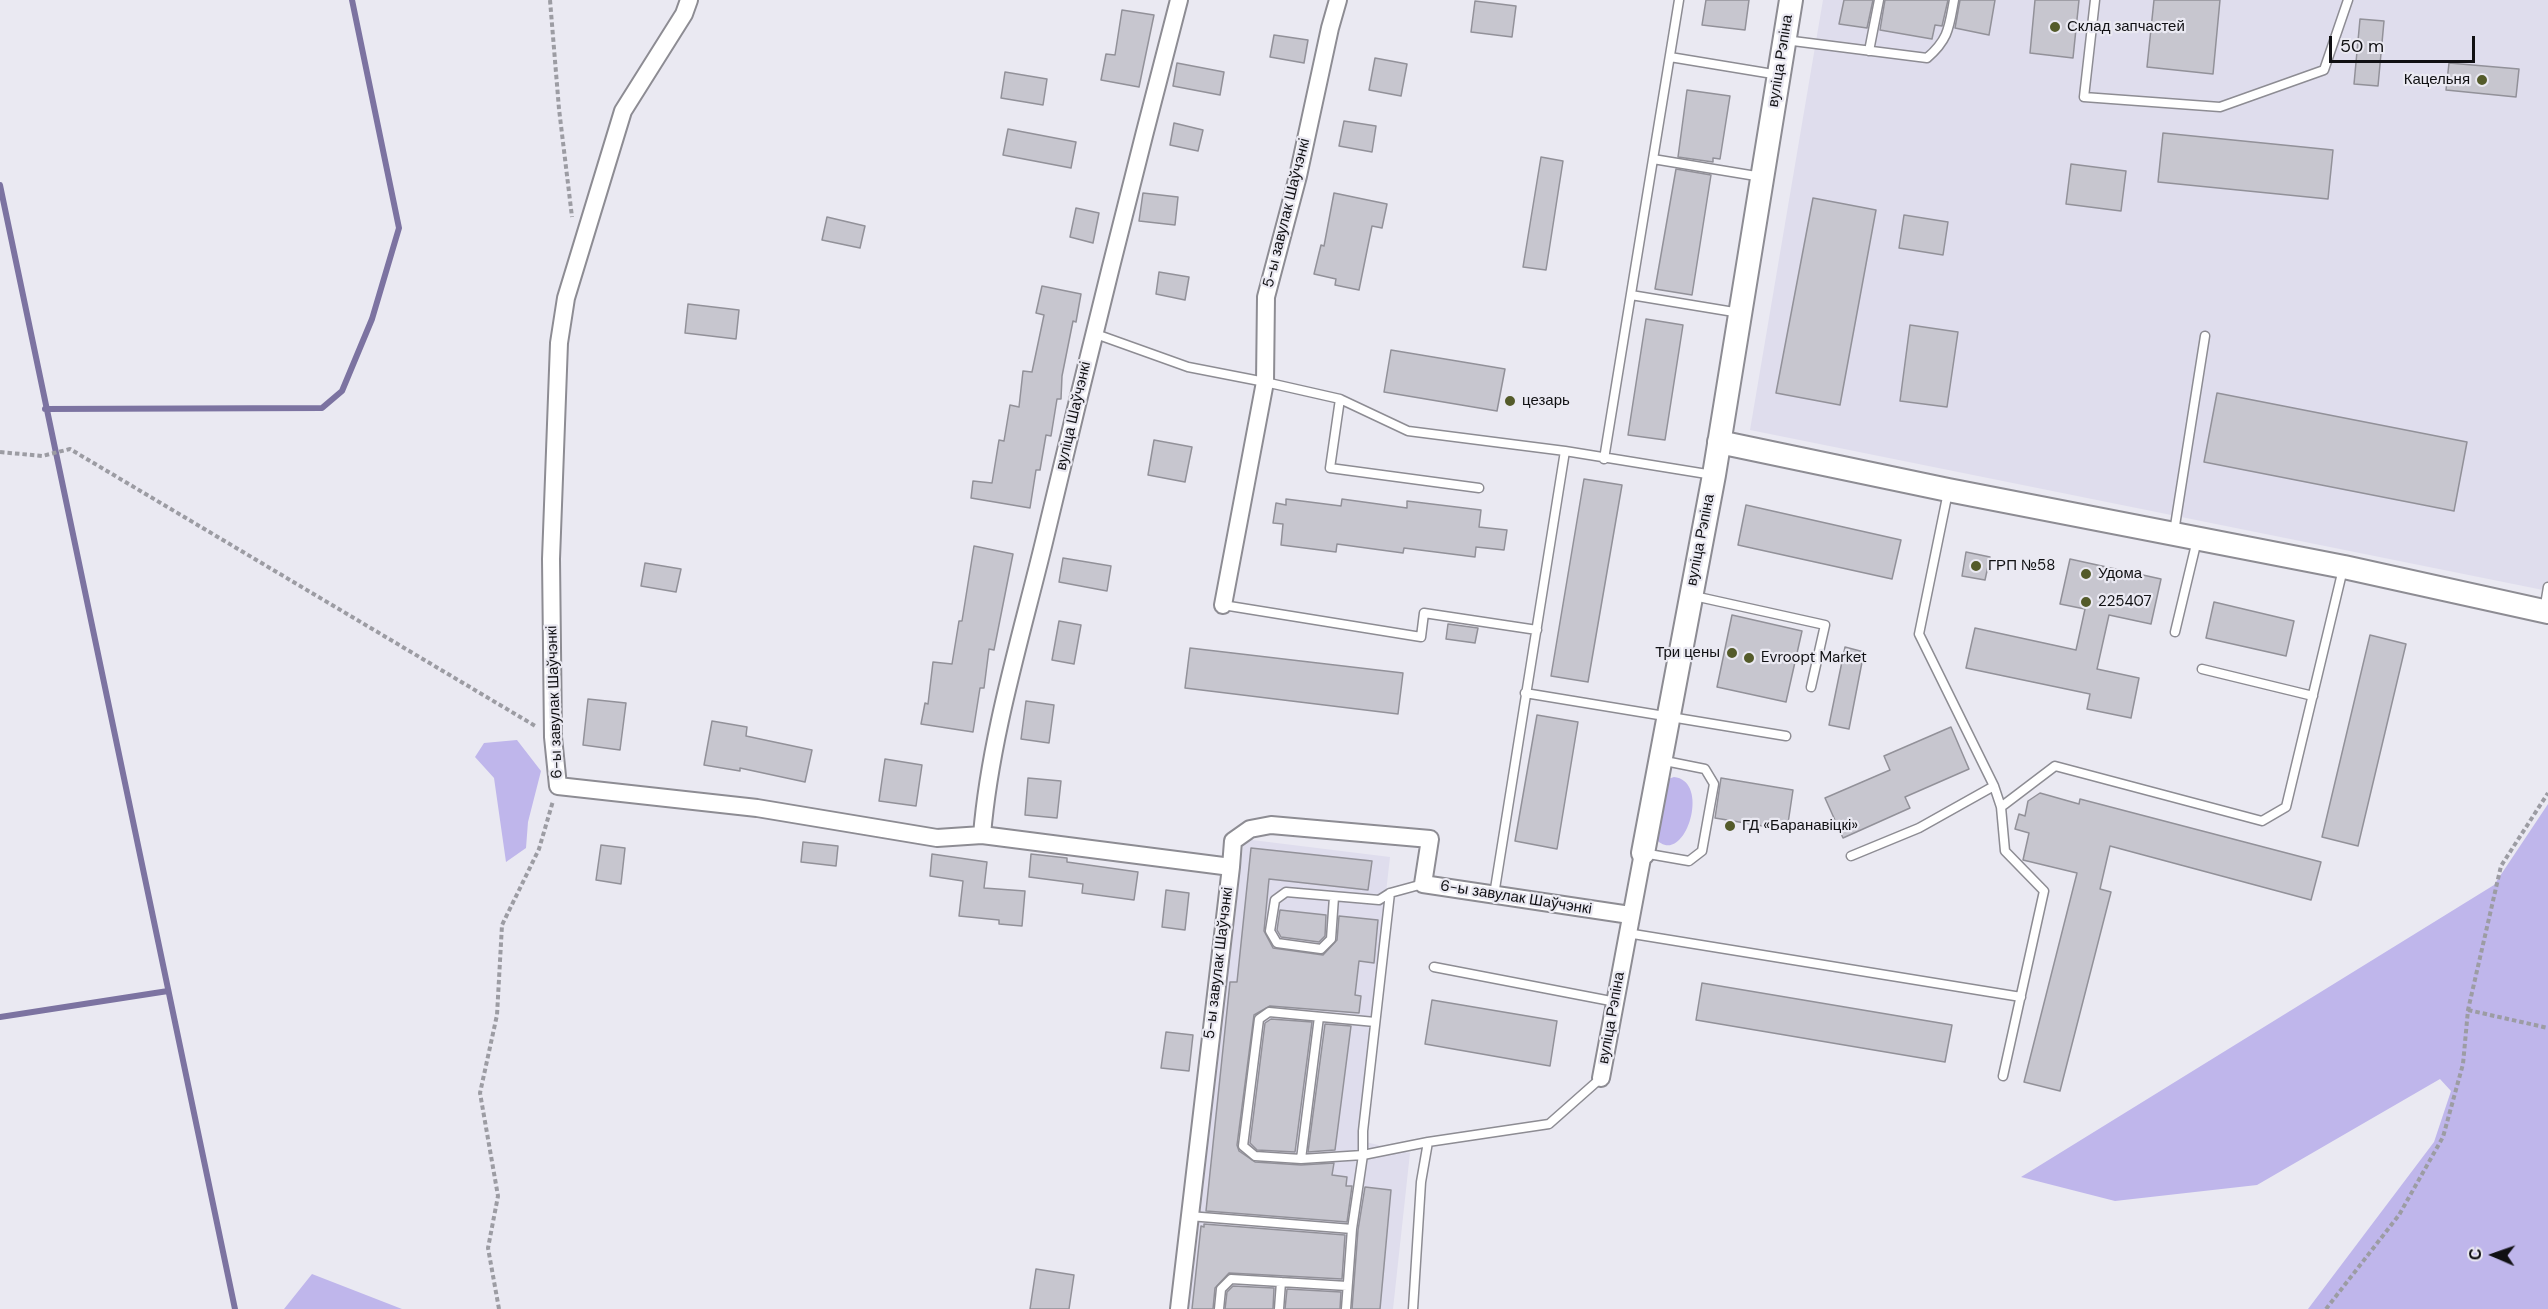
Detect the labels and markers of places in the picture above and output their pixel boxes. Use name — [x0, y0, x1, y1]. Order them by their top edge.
place label: Склад запчастей — [2067, 18, 2185, 36]
marker: Склад запчастей — [2048, 20, 2062, 34]
place label: Кацельня — [2404, 71, 2470, 89]
marker: Кацельня — [2475, 73, 2489, 87]
place label: цезарь — [1522, 392, 1570, 410]
marker: цезарь — [1503, 394, 1517, 408]
place label: ГРП №58 — [1988, 557, 2055, 575]
marker: ГРП №58 — [1969, 559, 1983, 573]
place label: Удома — [2098, 565, 2142, 583]
marker: Удома — [2079, 567, 2093, 581]
place label: 225407 — [2098, 593, 2152, 611]
marker: 225407 — [2079, 595, 2093, 609]
place label: Три цены — [1655, 644, 1720, 662]
marker: Три цены — [1725, 646, 1739, 660]
place label: Evroopt Market — [1761, 649, 1867, 667]
marker: Evroopt Market — [1742, 651, 1756, 665]
place label: ГД «Баранавіцкі» — [1742, 817, 1858, 835]
marker: ГД «Баранавіцкі» — [1723, 819, 1737, 833]

